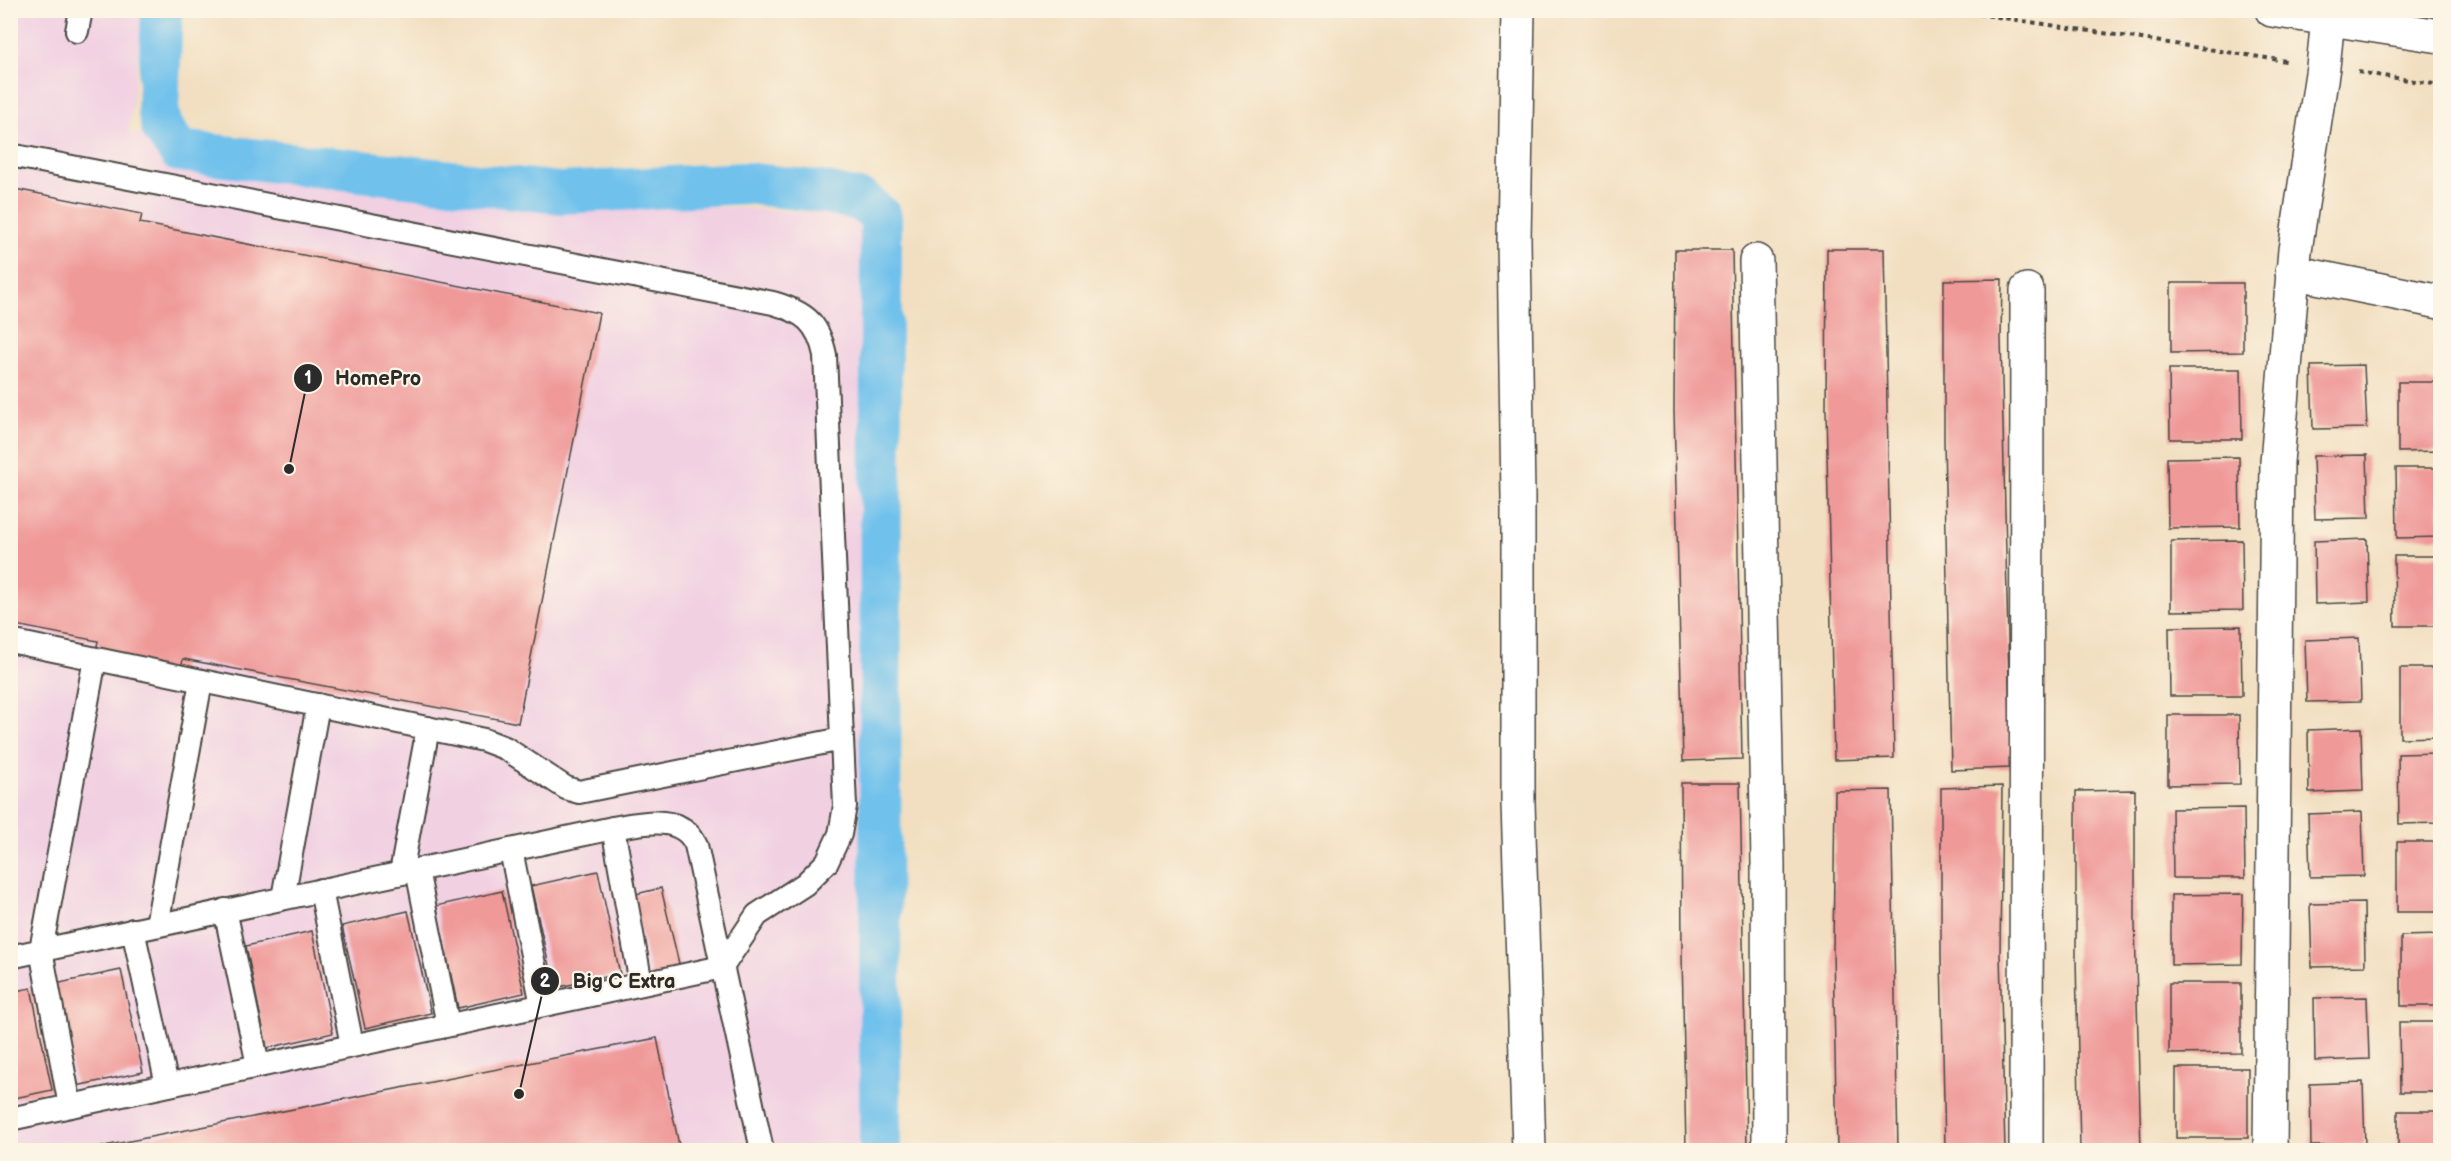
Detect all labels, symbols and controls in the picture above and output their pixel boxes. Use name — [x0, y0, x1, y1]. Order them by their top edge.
callout: HomePro — [293, 359, 434, 397]
text: HomePro — [335, 367, 421, 391]
text: 1 — [304, 368, 312, 389]
callout: Big C Extra — [530, 962, 687, 1000]
text: Big C Extra — [573, 970, 675, 994]
text: 2 — [540, 971, 551, 992]

